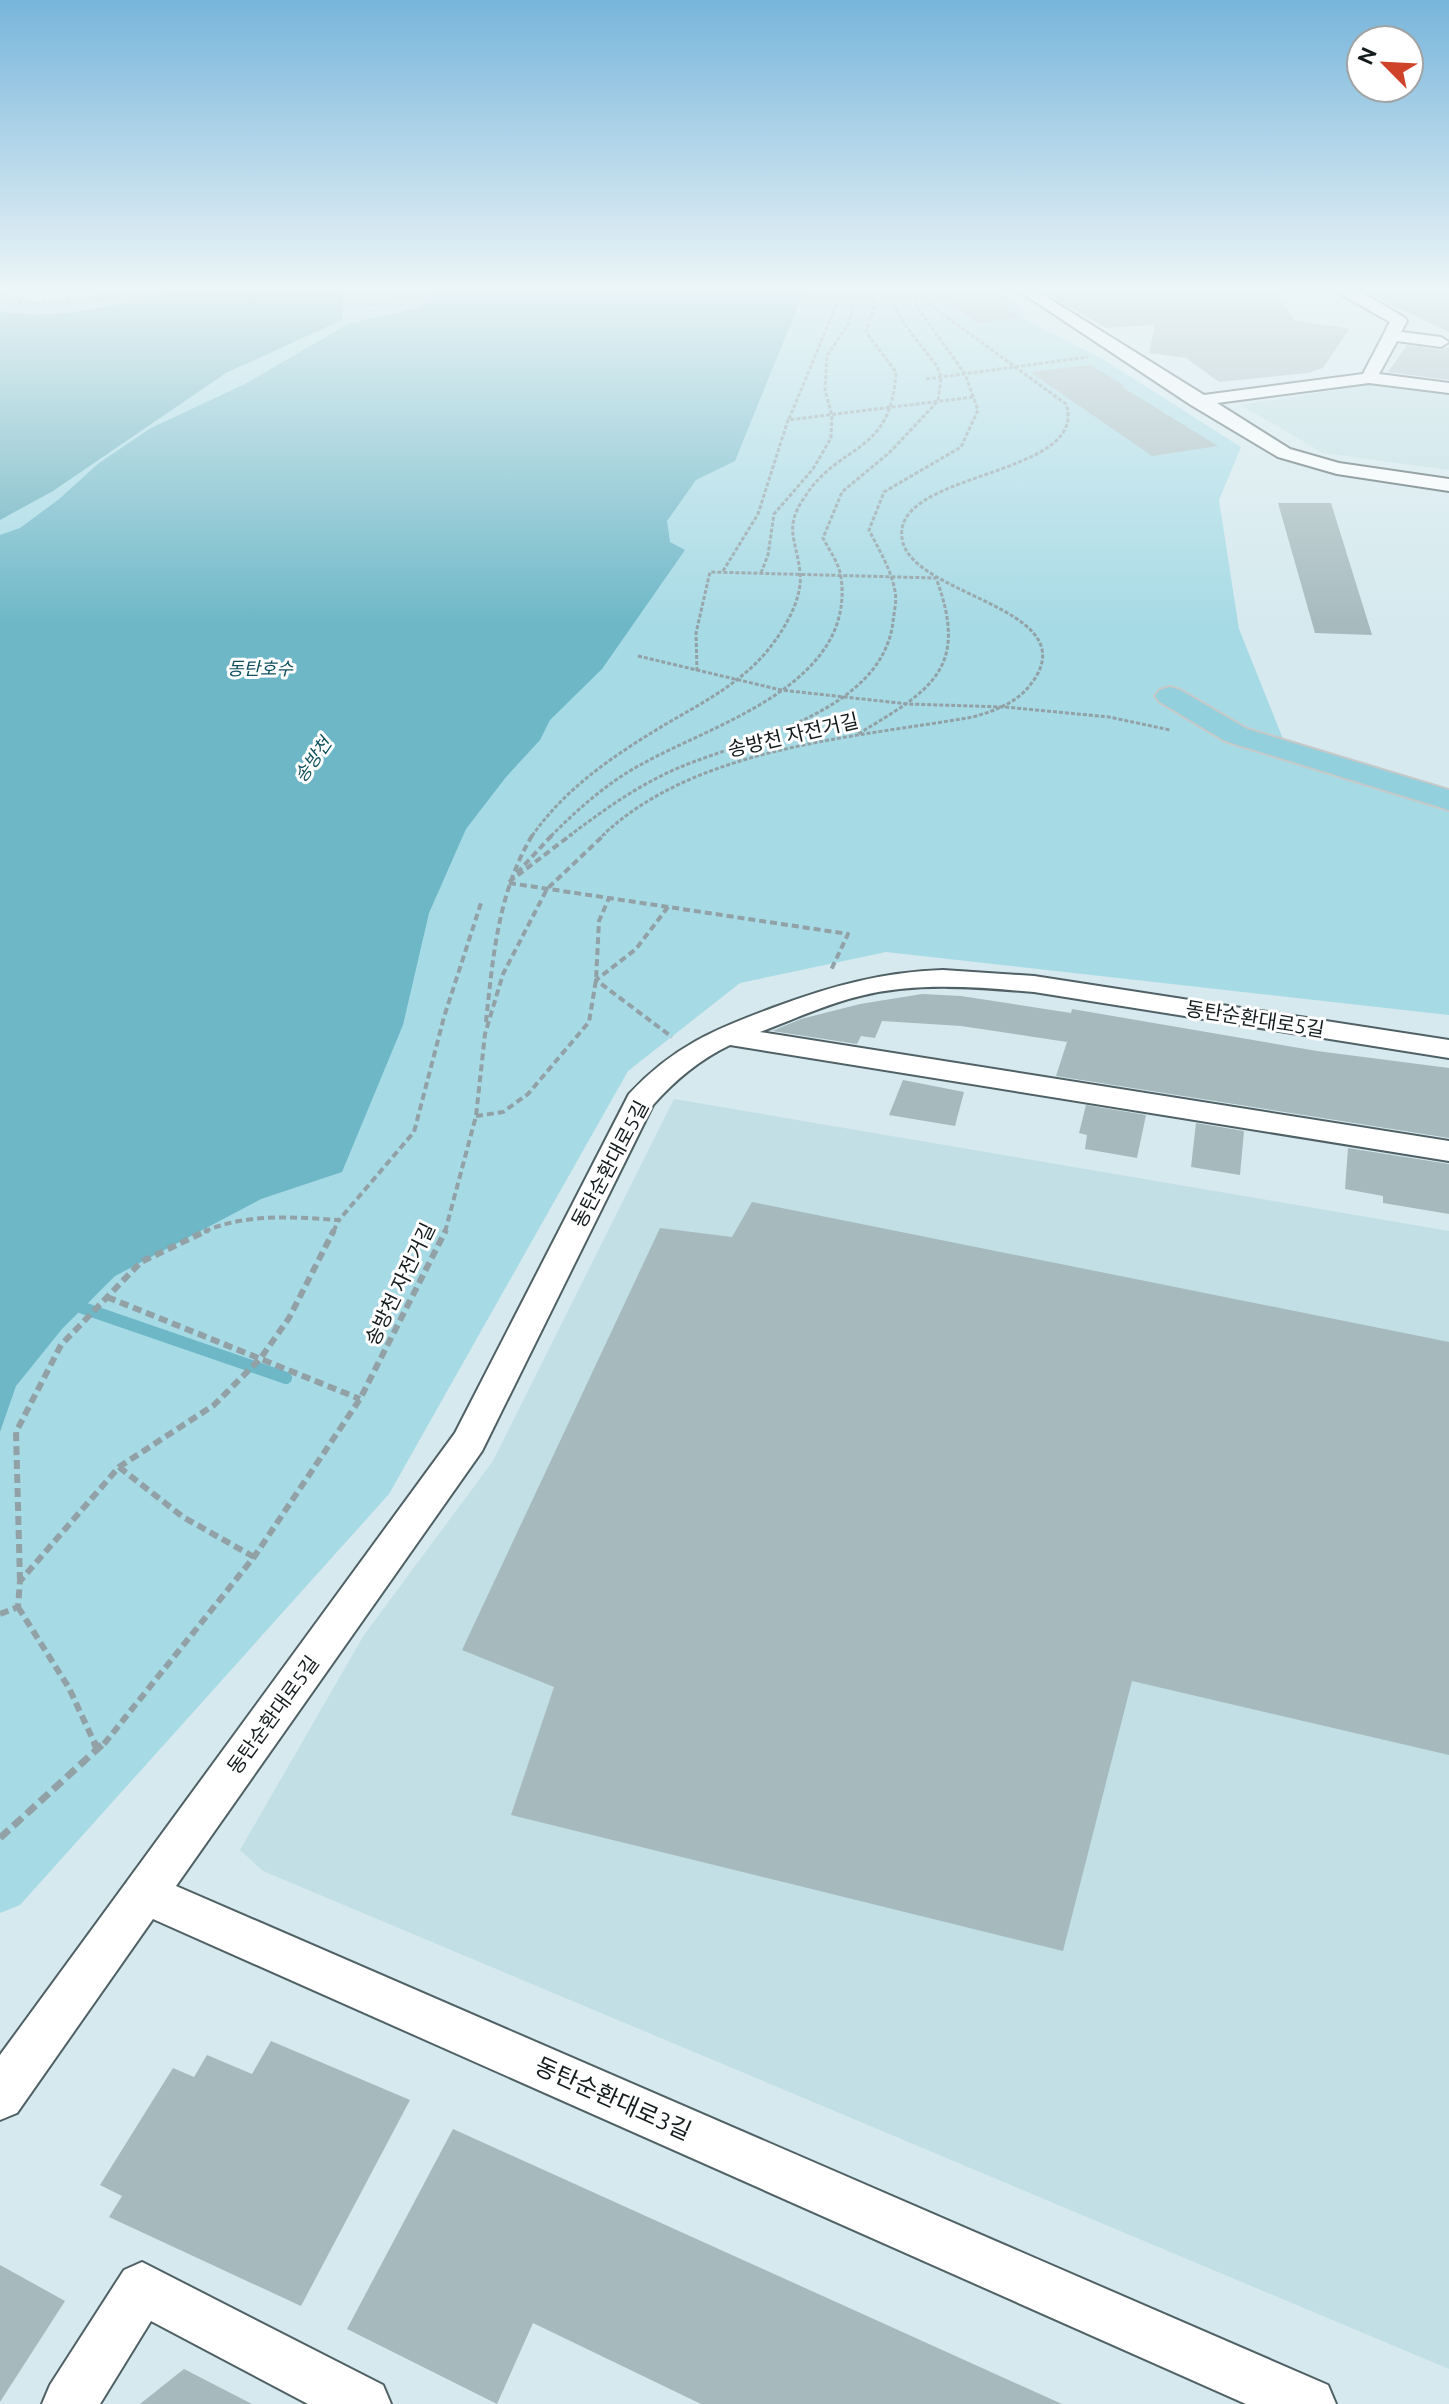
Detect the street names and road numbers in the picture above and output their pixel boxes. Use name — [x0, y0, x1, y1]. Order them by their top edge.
street label: 송방천 자전거길 — [725, 708, 860, 761]
street label: 동탄순환대로5길 — [1184, 996, 1326, 1041]
street label: 동탄순환대로5길 — [567, 1097, 653, 1231]
street label: 송방천 자전거길 — [360, 1219, 439, 1349]
street label: 동탄순환대로5길 — [222, 1651, 323, 1778]
street label: 동탄순환대로3길 — [531, 2052, 695, 2145]

